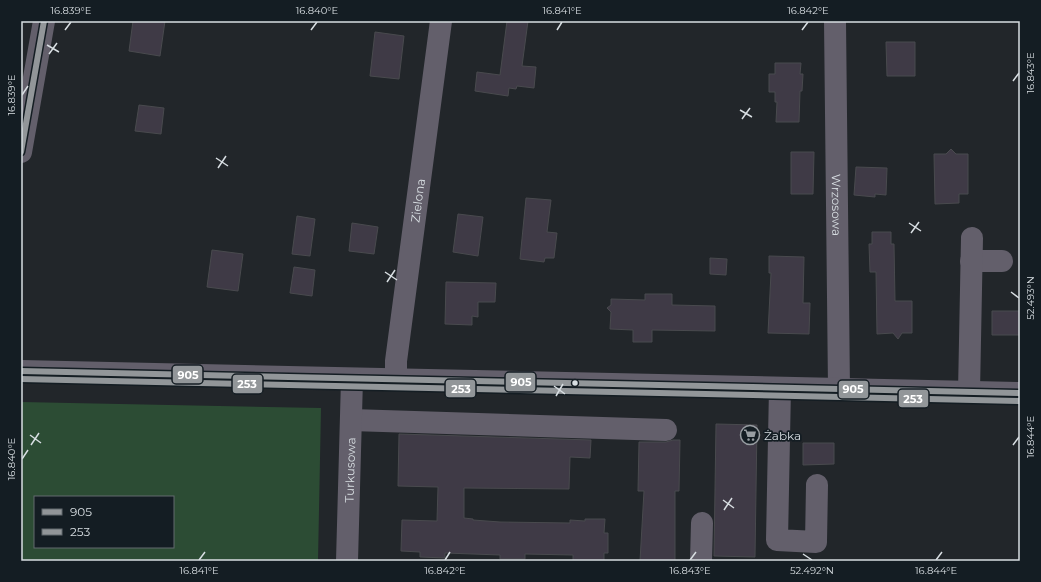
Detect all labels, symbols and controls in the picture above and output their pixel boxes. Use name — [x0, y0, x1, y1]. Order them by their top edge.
text: 16.839°E — [50, 4, 92, 17]
text: 16.840°E — [296, 4, 339, 17]
text: 16.841°E — [542, 4, 582, 17]
text: 16.842°E — [787, 4, 829, 17]
text: 16.843°E — [1024, 52, 1037, 94]
text: 16.839°E — [5, 74, 18, 116]
street label: Wrzosowa — [829, 174, 845, 236]
street label: Zielona — [407, 177, 428, 223]
text: 52.493°N — [1024, 276, 1037, 320]
line badge: 905 — [172, 365, 203, 384]
text: 905 — [177, 368, 199, 382]
line badge: 905 — [505, 372, 536, 392]
line badge: 253 — [232, 374, 263, 394]
text: 905 — [510, 375, 532, 389]
text: 253 — [237, 377, 257, 391]
unlabelled marker — [570, 378, 580, 388]
line badge: 253 — [445, 379, 476, 398]
line badge: 905 — [838, 380, 869, 399]
text: 253 — [451, 382, 471, 396]
text: 905 — [842, 382, 864, 396]
line badge: 253 — [898, 389, 929, 408]
text: 253 — [903, 392, 923, 406]
text: 16.844°E — [1024, 416, 1037, 458]
supermarket icon: Żabka — [739, 424, 761, 446]
place label: Żabka — [764, 428, 801, 443]
text: 16.840°E — [5, 437, 18, 480]
street label: Turkusowa — [341, 437, 358, 503]
legend — [34, 496, 174, 548]
text: 905 — [70, 504, 92, 519]
text: 253 — [70, 524, 91, 539]
text: 16.841°E — [179, 564, 219, 577]
text: 16.842°E — [424, 564, 466, 577]
text: 16.843°E — [669, 564, 711, 577]
text: 52.492°N — [790, 564, 834, 577]
text: 16.844°E — [915, 564, 957, 577]

